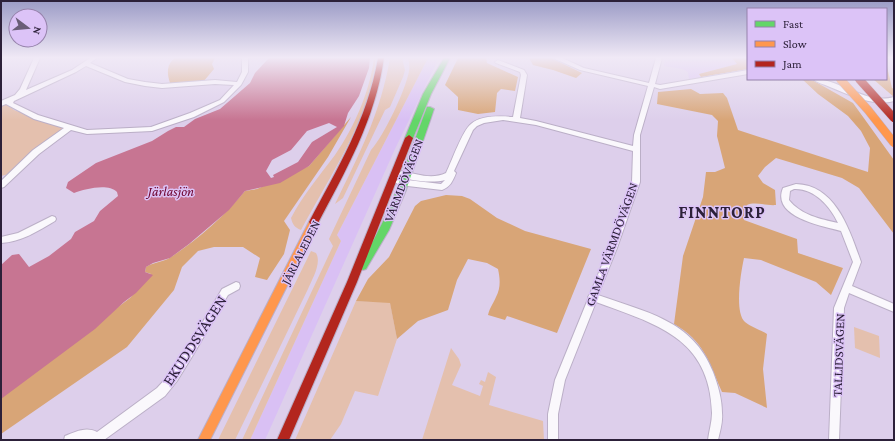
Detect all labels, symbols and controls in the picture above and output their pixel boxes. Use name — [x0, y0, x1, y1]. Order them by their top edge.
north arrow — [8, 8, 48, 48]
legend — [747, 8, 887, 80]
text: Fast — [783, 17, 804, 31]
text: N — [31, 25, 44, 36]
text: Slow — [783, 37, 807, 51]
text: Jam — [782, 57, 802, 71]
street label: VÄRMDÖVÄGEN — [381, 137, 426, 224]
street label: GAMLA VÄRMDÖVÄGEN — [582, 180, 641, 308]
water label: Järlasjön — [145, 183, 194, 200]
district label: FINNTORP — [678, 203, 766, 222]
street label: JÄRLALEDEN — [277, 218, 323, 288]
street label: EKUDDSVÄGEN — [159, 292, 230, 388]
street label: TALLIDSVÄGEN — [830, 313, 847, 397]

